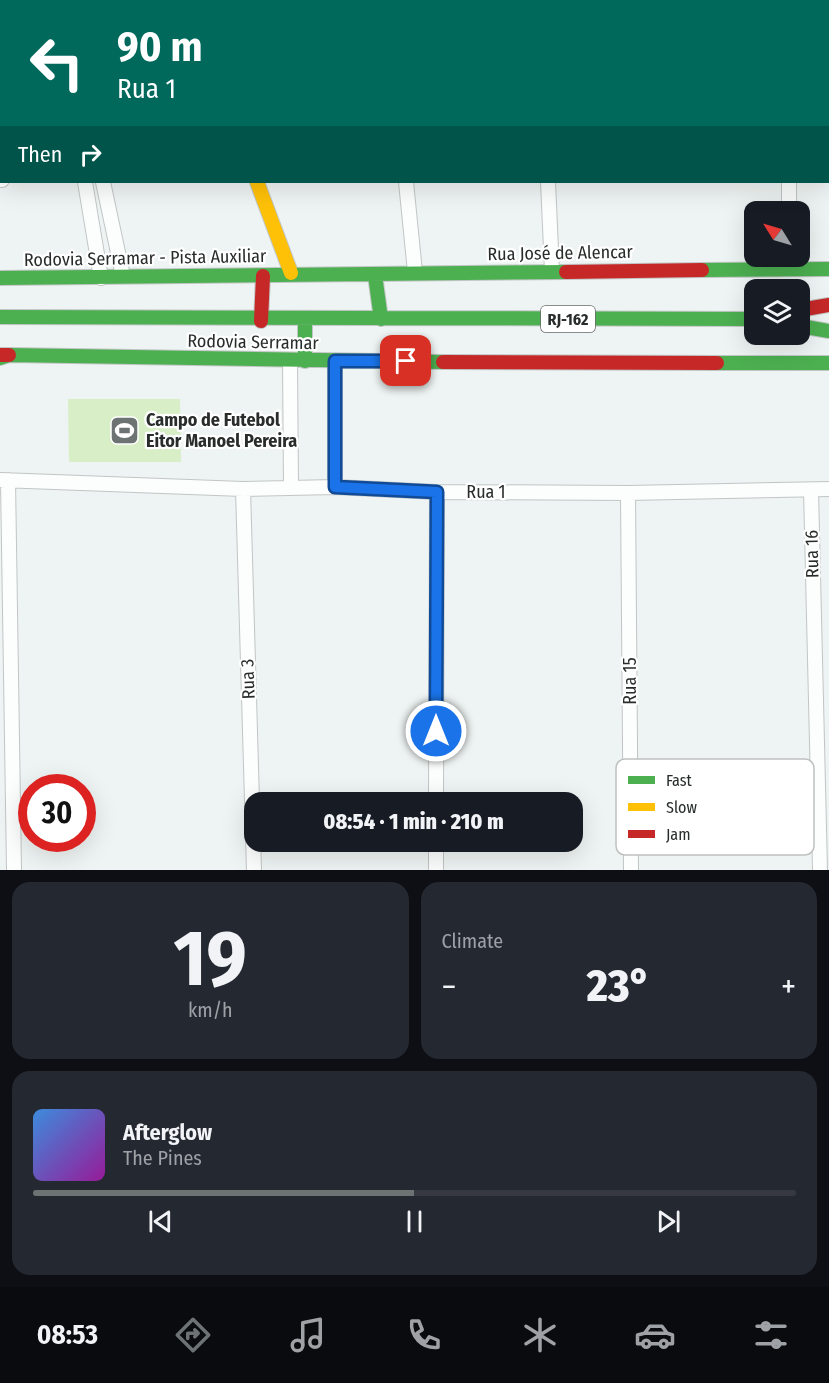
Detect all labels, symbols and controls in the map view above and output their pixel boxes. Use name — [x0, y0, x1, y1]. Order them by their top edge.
text: 90 m — [117, 22, 202, 72]
icon: left — [18, 24, 96, 102]
text: Rua 1 — [117, 73, 176, 105]
icon: right — [74, 138, 107, 171]
text: Then — [18, 141, 62, 168]
north arrow — [744, 201, 810, 267]
map controls — [744, 201, 810, 345]
street label: Rua José de Alencar — [487, 241, 634, 265]
street label: Rodovia Serramar - Pista Auxiliar — [24, 245, 267, 271]
button: layers — [744, 279, 810, 345]
road number: RJ-162 — [541, 306, 595, 332]
street label: Rodovia Serramar — [187, 330, 320, 354]
pin — [380, 335, 431, 386]
icon: arrive — [389, 344, 422, 377]
place label: Campo de Futebol Eitor Manoel Pereira — [146, 409, 297, 452]
sports icon: Campo de Futebol Eitor Manoel Pereira — [109, 414, 141, 446]
street label: Rua 1 — [466, 481, 506, 503]
street label: Rua 16 — [801, 530, 823, 578]
street label: Rua 15 — [619, 657, 641, 705]
street label: Rua 3 — [236, 658, 260, 700]
position arrow — [404, 699, 468, 763]
legend — [616, 759, 814, 855]
text: Fast — [666, 771, 693, 790]
speed limit sign: 30 — [18, 774, 96, 852]
text: Slow — [666, 798, 697, 817]
text: 08:54 · 1 min · 210 m — [323, 808, 504, 835]
text: Jam — [666, 825, 691, 844]
text: 19 — [174, 912, 247, 1006]
text: Climate — [442, 929, 503, 953]
text: 23° — [587, 959, 651, 1013]
text: − — [442, 967, 456, 1007]
text: + — [781, 967, 796, 1007]
text: km/h — [188, 998, 233, 1022]
text: Afterglow — [123, 1119, 212, 1146]
text: The Pines — [123, 1146, 202, 1170]
icon: previous — [144, 1205, 177, 1238]
icon: pause — [398, 1205, 431, 1238]
icon: next — [652, 1205, 685, 1238]
icon: directions — [172, 1314, 214, 1356]
icon: music — [287, 1314, 329, 1356]
icon: phone — [403, 1314, 445, 1356]
icon: climate — [519, 1314, 561, 1356]
icon: car — [634, 1314, 676, 1356]
icon: filters — [750, 1314, 792, 1356]
text: 08:53 — [37, 1319, 98, 1351]

